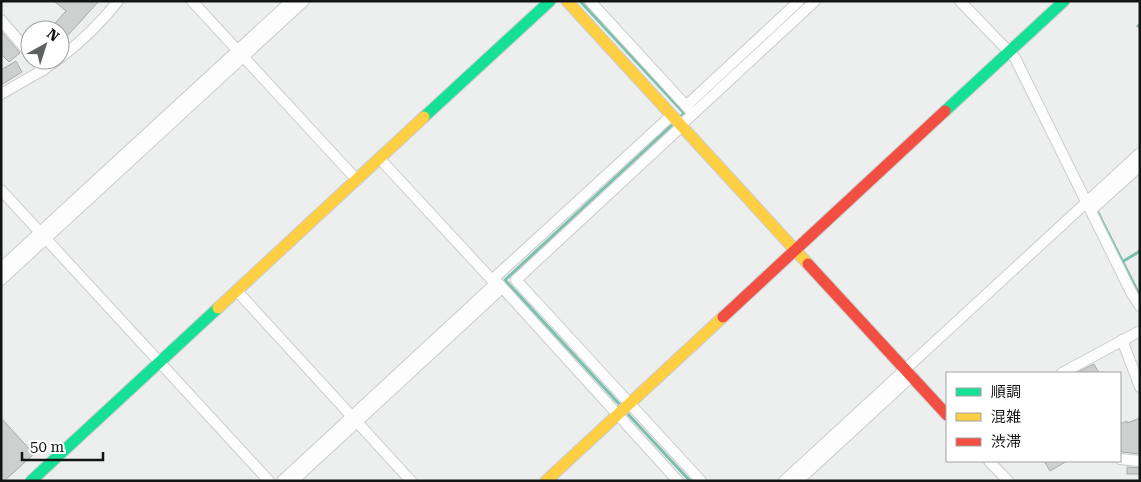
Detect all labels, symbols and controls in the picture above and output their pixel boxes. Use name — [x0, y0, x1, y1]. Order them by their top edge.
north arrow — [20, 20, 70, 70]
text: N — [44, 25, 63, 45]
legend — [946, 372, 1121, 462]
text: 順調 — [991, 383, 1021, 401]
text: 混雑 — [991, 408, 1021, 426]
scale bar — [22, 430, 104, 462]
text: 渋滞 — [991, 433, 1021, 451]
text: 50 m — [30, 438, 65, 456]

